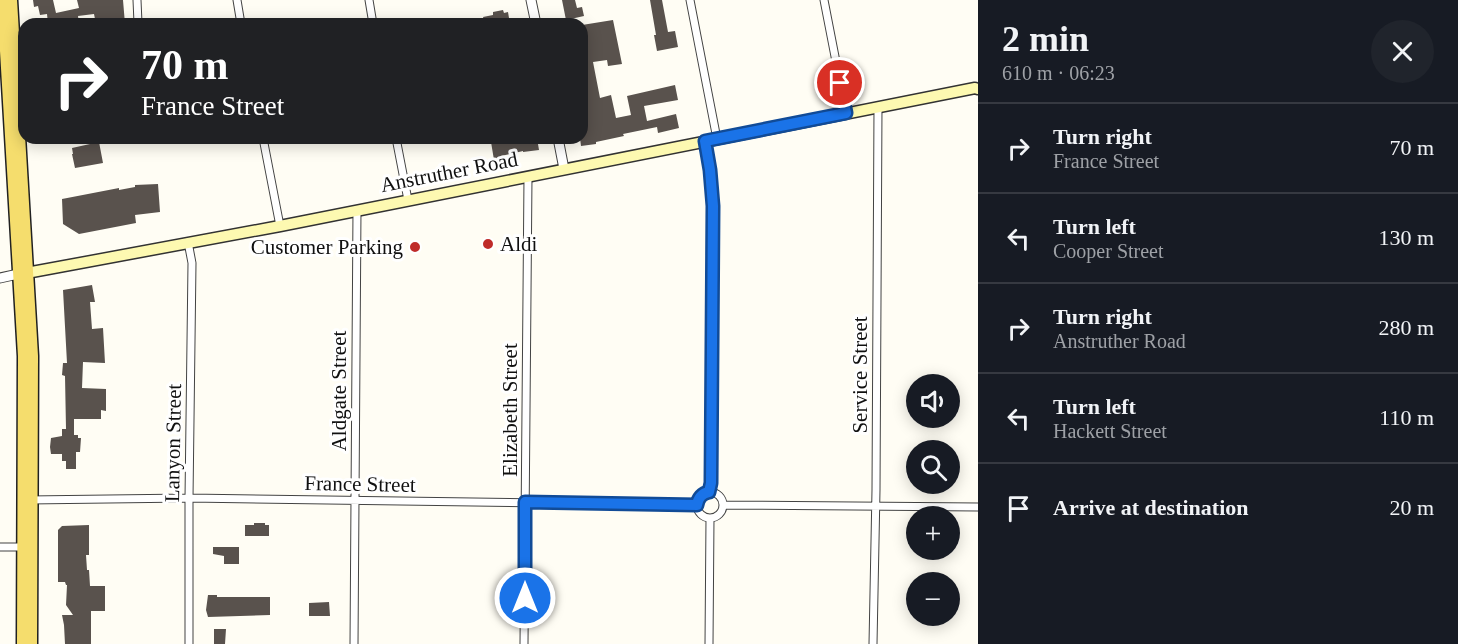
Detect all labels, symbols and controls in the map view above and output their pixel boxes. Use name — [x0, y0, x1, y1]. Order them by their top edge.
text: 2 min — [1002, 19, 1089, 59]
button: close — [1371, 20, 1434, 83]
icon: right — [42, 42, 120, 120]
text: 70 m — [141, 42, 229, 88]
pin — [814, 57, 865, 108]
text: 610 m · 06:23 — [1002, 62, 1115, 84]
icon: arrive — [823, 66, 856, 99]
text: France Street — [141, 91, 284, 121]
text: Turn right — [1053, 124, 1152, 149]
icon: right — [1002, 132, 1035, 165]
text: 70 m — [1389, 135, 1434, 160]
street label: Anstruther Road — [378, 147, 520, 197]
text: France Street — [1053, 150, 1159, 172]
text: Turn left — [1053, 214, 1136, 239]
icon: left — [1002, 222, 1035, 255]
text: 130 m — [1378, 225, 1434, 250]
place label: Aldi — [500, 232, 538, 256]
place label: Customer Parking — [251, 235, 403, 259]
marker: Aldi — [481, 237, 495, 251]
marker: Customer Parking — [408, 240, 422, 254]
text: Cooper Street — [1053, 240, 1164, 262]
text: Turn right — [1053, 304, 1152, 329]
icon: right — [1002, 312, 1035, 345]
text: 280 m — [1378, 315, 1434, 340]
street label: Service Street — [848, 316, 872, 434]
street label: Aldgate Street — [327, 330, 351, 451]
text: Anstruther Road — [1053, 330, 1186, 352]
street label: Elizabeth Street — [498, 343, 522, 477]
map controls — [906, 374, 960, 626]
button: sound — [906, 374, 960, 428]
street label: Lanyon Street — [160, 383, 186, 502]
text: Turn left — [1053, 394, 1136, 419]
icon: left — [1002, 402, 1035, 435]
text: 110 m — [1379, 405, 1434, 430]
text: Hackett Street — [1053, 420, 1167, 442]
button: search — [906, 440, 960, 494]
street label: France Street — [304, 471, 416, 497]
icon: arrive — [1002, 492, 1035, 525]
text: Arrive at destination — [1053, 495, 1249, 520]
text: 20 m — [1389, 495, 1434, 520]
button: + — [906, 506, 960, 560]
position arrow — [493, 566, 557, 630]
button: − — [906, 572, 960, 626]

